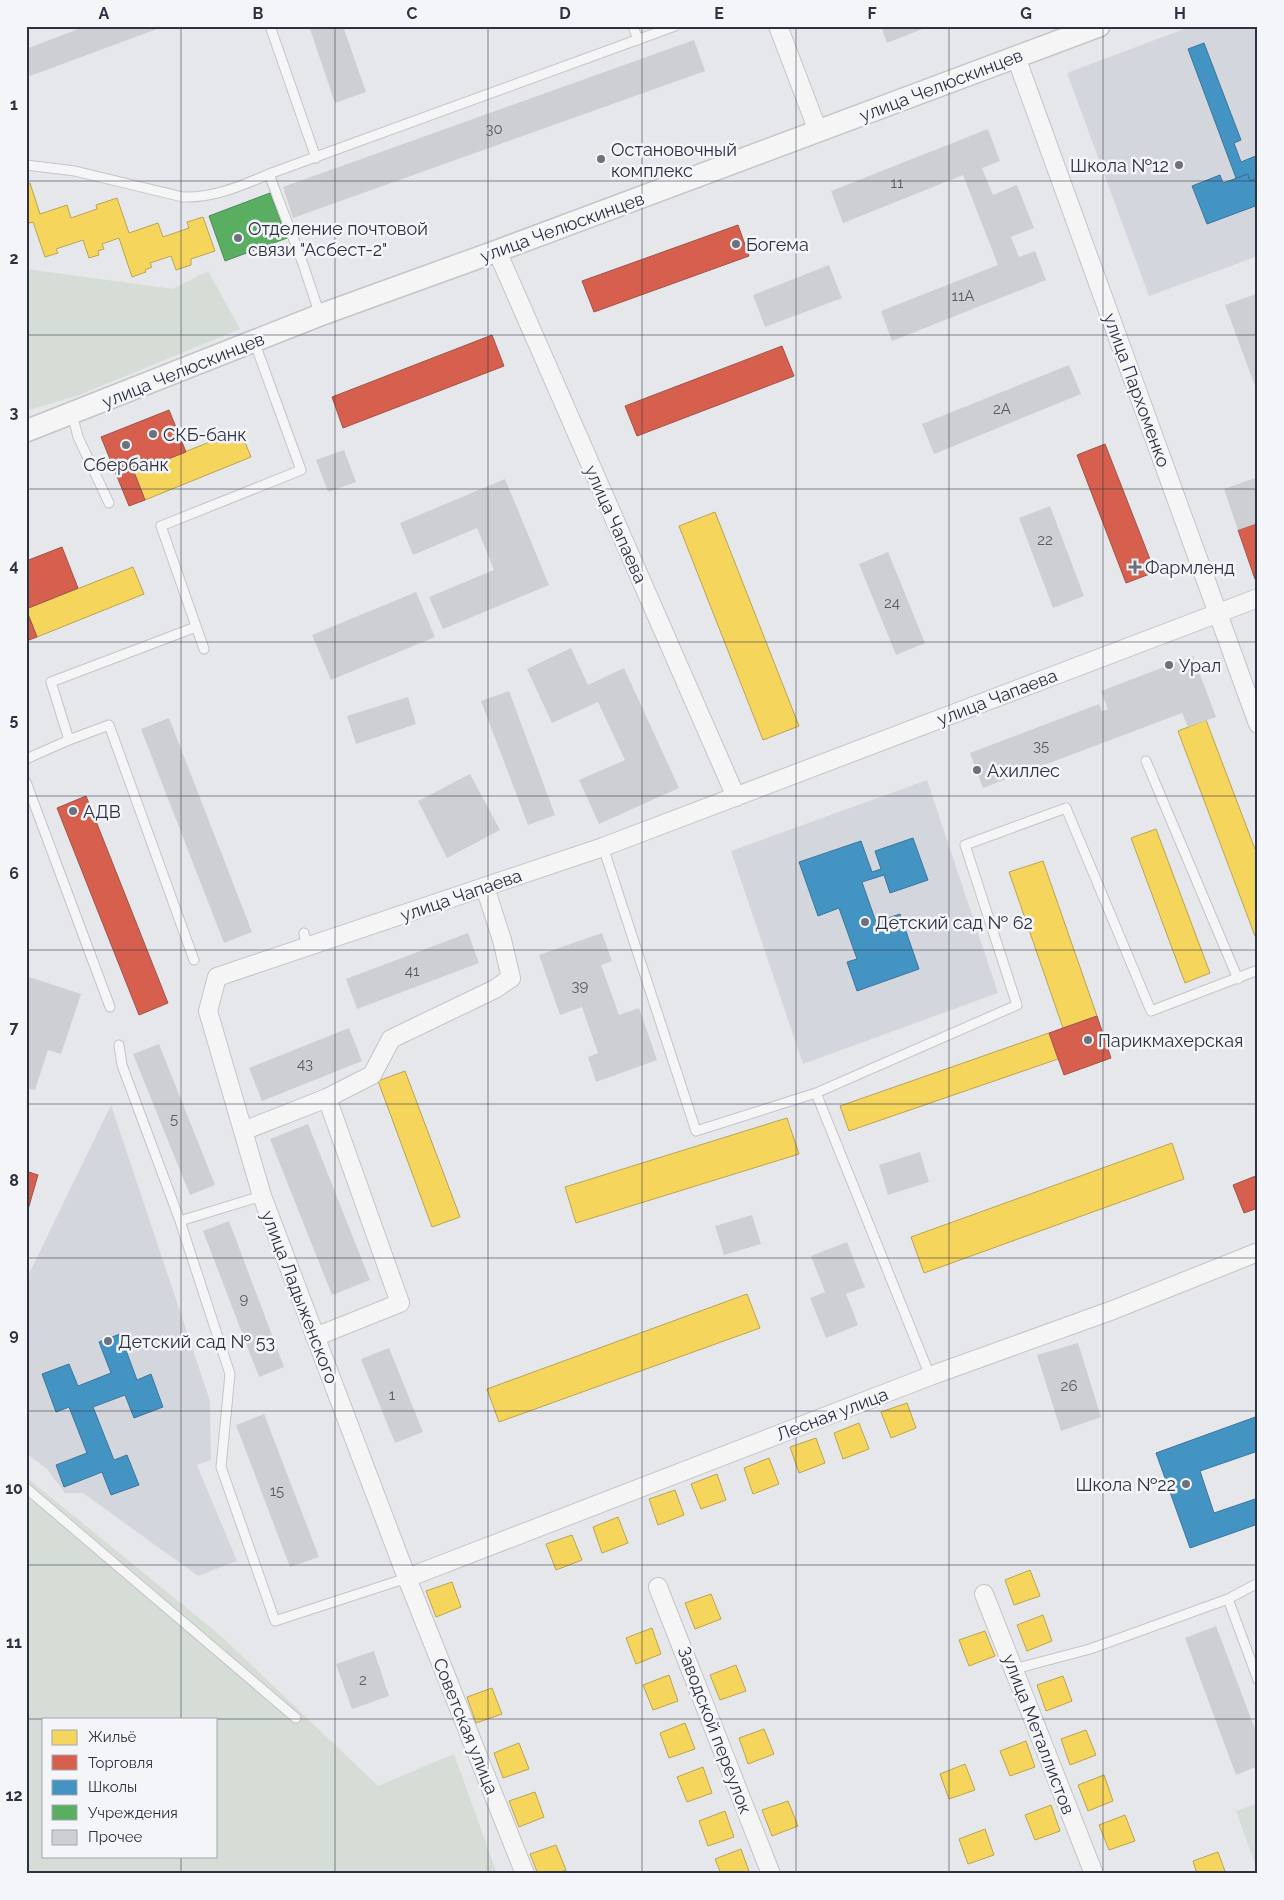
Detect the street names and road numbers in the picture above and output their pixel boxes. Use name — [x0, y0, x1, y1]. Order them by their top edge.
street label: улица Челюскинцев — [856, 44, 1026, 126]
street label: улица Челюскинцев — [477, 188, 647, 266]
street label: улица Пархоменко — [1099, 310, 1175, 470]
street label: улица Челюскинцев — [99, 328, 267, 412]
street label: улица Чапаева — [581, 462, 651, 586]
street label: улица Чапаева — [934, 664, 1060, 730]
street label: улица Чапаева — [398, 864, 524, 926]
street label: улица Ладыженского — [257, 1207, 343, 1387]
street label: Лесная улица — [773, 1383, 891, 1445]
street label: Заводской переулок — [673, 1643, 757, 1817]
street label: улица Металлистов — [999, 1651, 1079, 1817]
street label: Советская улица — [429, 1655, 503, 1797]

